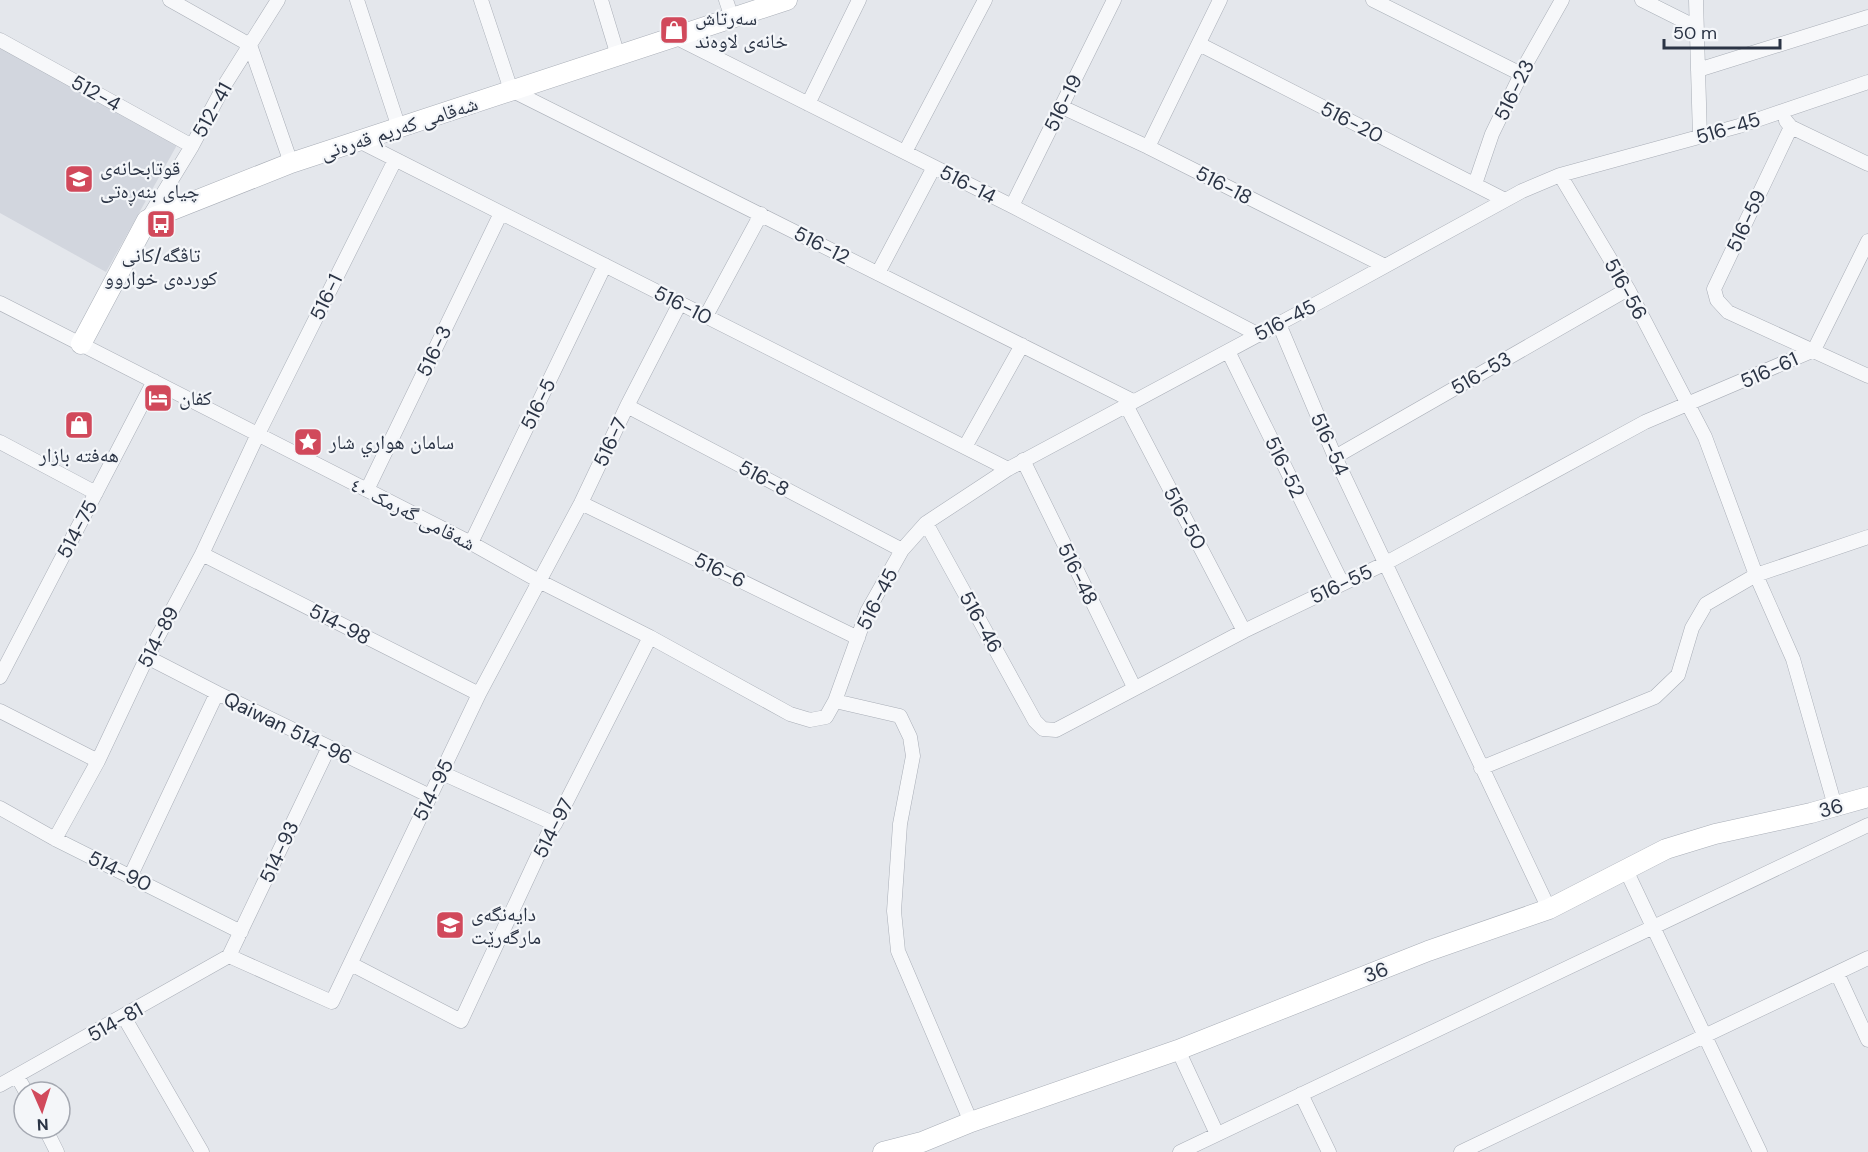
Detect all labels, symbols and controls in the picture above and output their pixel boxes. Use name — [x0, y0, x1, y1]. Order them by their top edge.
place label: سەرتاش خانەی لاوەند — [695, 5, 788, 54]
scale bar — [1664, 12, 1780, 50]
shop icon: سەرتاش خانەی لاوەند — [658, 14, 690, 46]
text: 50 m — [1673, 21, 1717, 45]
street label: 516-23 — [1488, 55, 1540, 125]
street label: 512-4 — [67, 69, 125, 117]
street label: 516-19 — [1038, 70, 1088, 136]
street label: 512-41 — [186, 78, 238, 142]
street label: شەقامی کەریم قەرەنی — [317, 90, 481, 167]
street label: 516-20 — [1316, 95, 1388, 149]
street label: 516-45 — [1693, 106, 1763, 150]
place label: قوتابحانەی چیای بنەڕەتی — [100, 155, 200, 207]
street label: 516-14 — [935, 159, 1001, 209]
street label: 516-18 — [1191, 160, 1257, 210]
school or university icon: قوتابحانەی چیای بنەڕەتی — [63, 163, 95, 195]
street label: 516-59 — [1720, 186, 1772, 256]
bus stop icon: تاڤگە/کانی کوردەی خواروو — [145, 208, 177, 240]
street label: 516-12 — [790, 220, 854, 270]
place label: تاڤگە/کانی کوردەی خواروو — [105, 242, 217, 291]
street label: 516-56 — [1598, 254, 1654, 324]
street label: 516-1 — [304, 270, 348, 324]
street label: 516-10 — [650, 279, 716, 331]
street label: 516-45 — [1250, 293, 1320, 347]
street label: 516-3 — [411, 321, 457, 381]
street label: 516-53 — [1446, 345, 1516, 401]
street label: 516-61 — [1736, 346, 1802, 394]
street label: 516-5 — [514, 374, 562, 434]
hotel icon: كفان — [142, 382, 174, 414]
place label: كفان — [179, 385, 212, 411]
street label: 516-54 — [1305, 408, 1355, 480]
shop icon: هەفتە بازار — [63, 409, 95, 441]
street label: 516-7 — [587, 413, 633, 471]
place icon: سامان هواري شار — [292, 426, 324, 458]
place label: سامان هواري شار — [328, 429, 454, 458]
street label: 516-52 — [1259, 432, 1311, 502]
place label: هەفتە بازار — [38, 442, 119, 468]
street label: 516-8 — [734, 454, 794, 502]
street label: شەقامی گەرمک ٤٠ — [346, 471, 480, 557]
street label: 516-50 — [1158, 482, 1212, 554]
street label: 514-75 — [51, 495, 103, 563]
street label: 516-48 — [1052, 539, 1104, 609]
street label: 516-6 — [690, 546, 750, 594]
street label: 516-55 — [1305, 558, 1377, 610]
street label: 516-45 — [850, 564, 904, 634]
street label: 516-46 — [954, 587, 1008, 657]
street label: 514-98 — [305, 597, 375, 651]
street label: 514-89 — [132, 602, 184, 672]
street label: Qaiwan 514-96 — [219, 686, 357, 770]
street label: 514-95 — [407, 755, 459, 825]
street label: 36 — [1816, 792, 1846, 824]
street label: 514-97 — [527, 794, 579, 862]
street label: 514-93 — [253, 817, 305, 887]
street label: 514-90 — [84, 844, 156, 898]
place label: دایەنگەی مارگەرێت — [471, 901, 541, 950]
school or university icon: دایەنگەی مارگەرێت — [434, 909, 466, 941]
street label: 36 — [1360, 955, 1392, 989]
street label: 514-81 — [83, 996, 147, 1048]
north arrow — [12, 1080, 72, 1140]
text: N — [36, 1114, 49, 1135]

